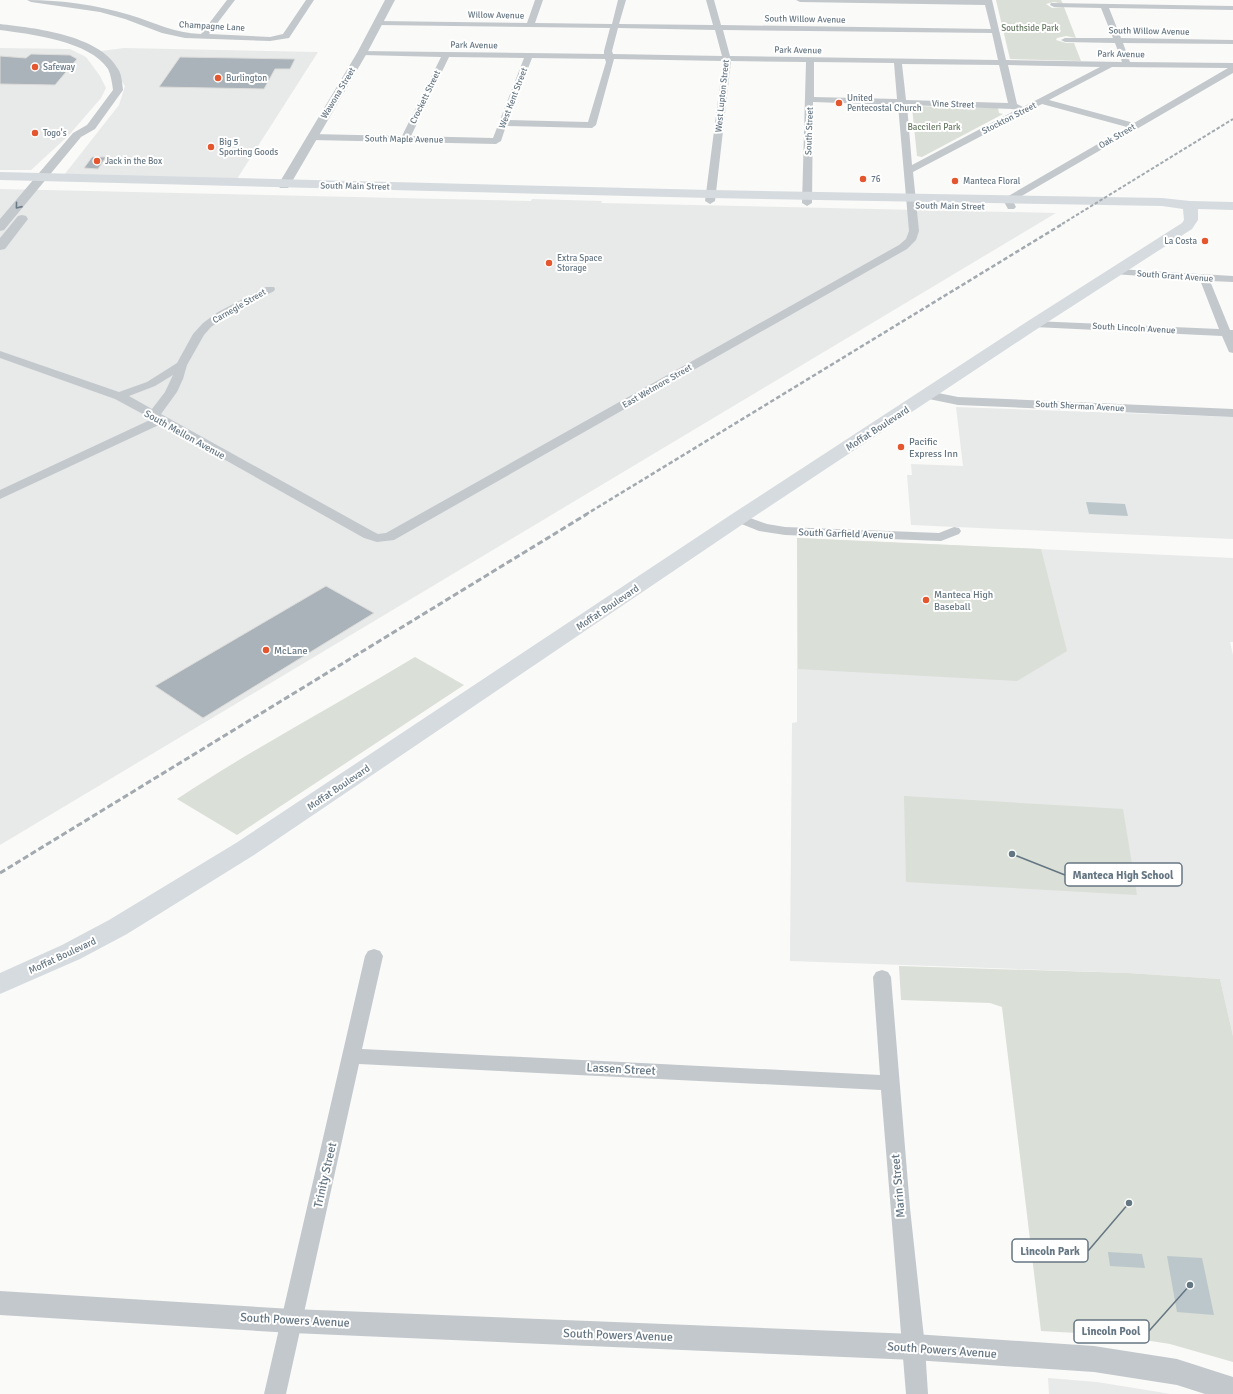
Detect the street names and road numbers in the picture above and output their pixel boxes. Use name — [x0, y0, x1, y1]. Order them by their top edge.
street label: Willow Avenue — [468, 10, 525, 21]
street label: South Willow Avenue — [764, 13, 846, 26]
street label: Champagne Lane — [179, 19, 246, 34]
street label: South Willow Avenue — [1108, 25, 1190, 38]
street label: Park Avenue — [450, 40, 498, 51]
street label: Park Avenue — [774, 45, 822, 56]
street label: Park Avenue — [1097, 49, 1145, 60]
street label: West Lupton Street — [713, 59, 732, 133]
street label: Wawona Street — [319, 66, 358, 121]
street label: West Kent Street — [497, 66, 530, 130]
street label: Crockett Street — [408, 69, 443, 126]
street label: Vine Street — [932, 98, 974, 111]
street label: Stockton Street — [980, 100, 1038, 137]
street label: South Street — [803, 107, 816, 155]
street label: Oak Street — [1097, 122, 1137, 151]
street label: South Maple Avenue — [365, 133, 444, 146]
street label: South Main Street — [320, 180, 390, 193]
street label: South Main Street — [915, 200, 985, 213]
street label: South Grant Avenue — [1136, 268, 1214, 285]
street label: Carnegie Street — [211, 287, 268, 326]
street label: South Lincoln Avenue — [1092, 321, 1176, 336]
street label: East Wetmore Street — [620, 362, 694, 411]
street label: South Sherman Avenue — [1035, 399, 1125, 414]
street label: Moffat Boulevard — [844, 404, 912, 454]
street label: South Mellon Avenue — [142, 408, 227, 462]
street label: South Garfield Avenue — [798, 526, 894, 542]
street label: Moffat Boulevard — [574, 582, 641, 633]
street label: Moffat Boulevard — [305, 762, 372, 813]
street label: Moffat Boulevard — [27, 935, 98, 977]
street label: Lassen Street — [586, 1060, 656, 1079]
street label: Trinity Street — [311, 1141, 340, 1209]
street label: Marin Street — [888, 1153, 909, 1219]
street label: South Powers Avenue — [240, 1310, 350, 1331]
street label: South Powers Avenue — [563, 1326, 673, 1345]
street label: South Powers Avenue — [887, 1339, 997, 1362]

